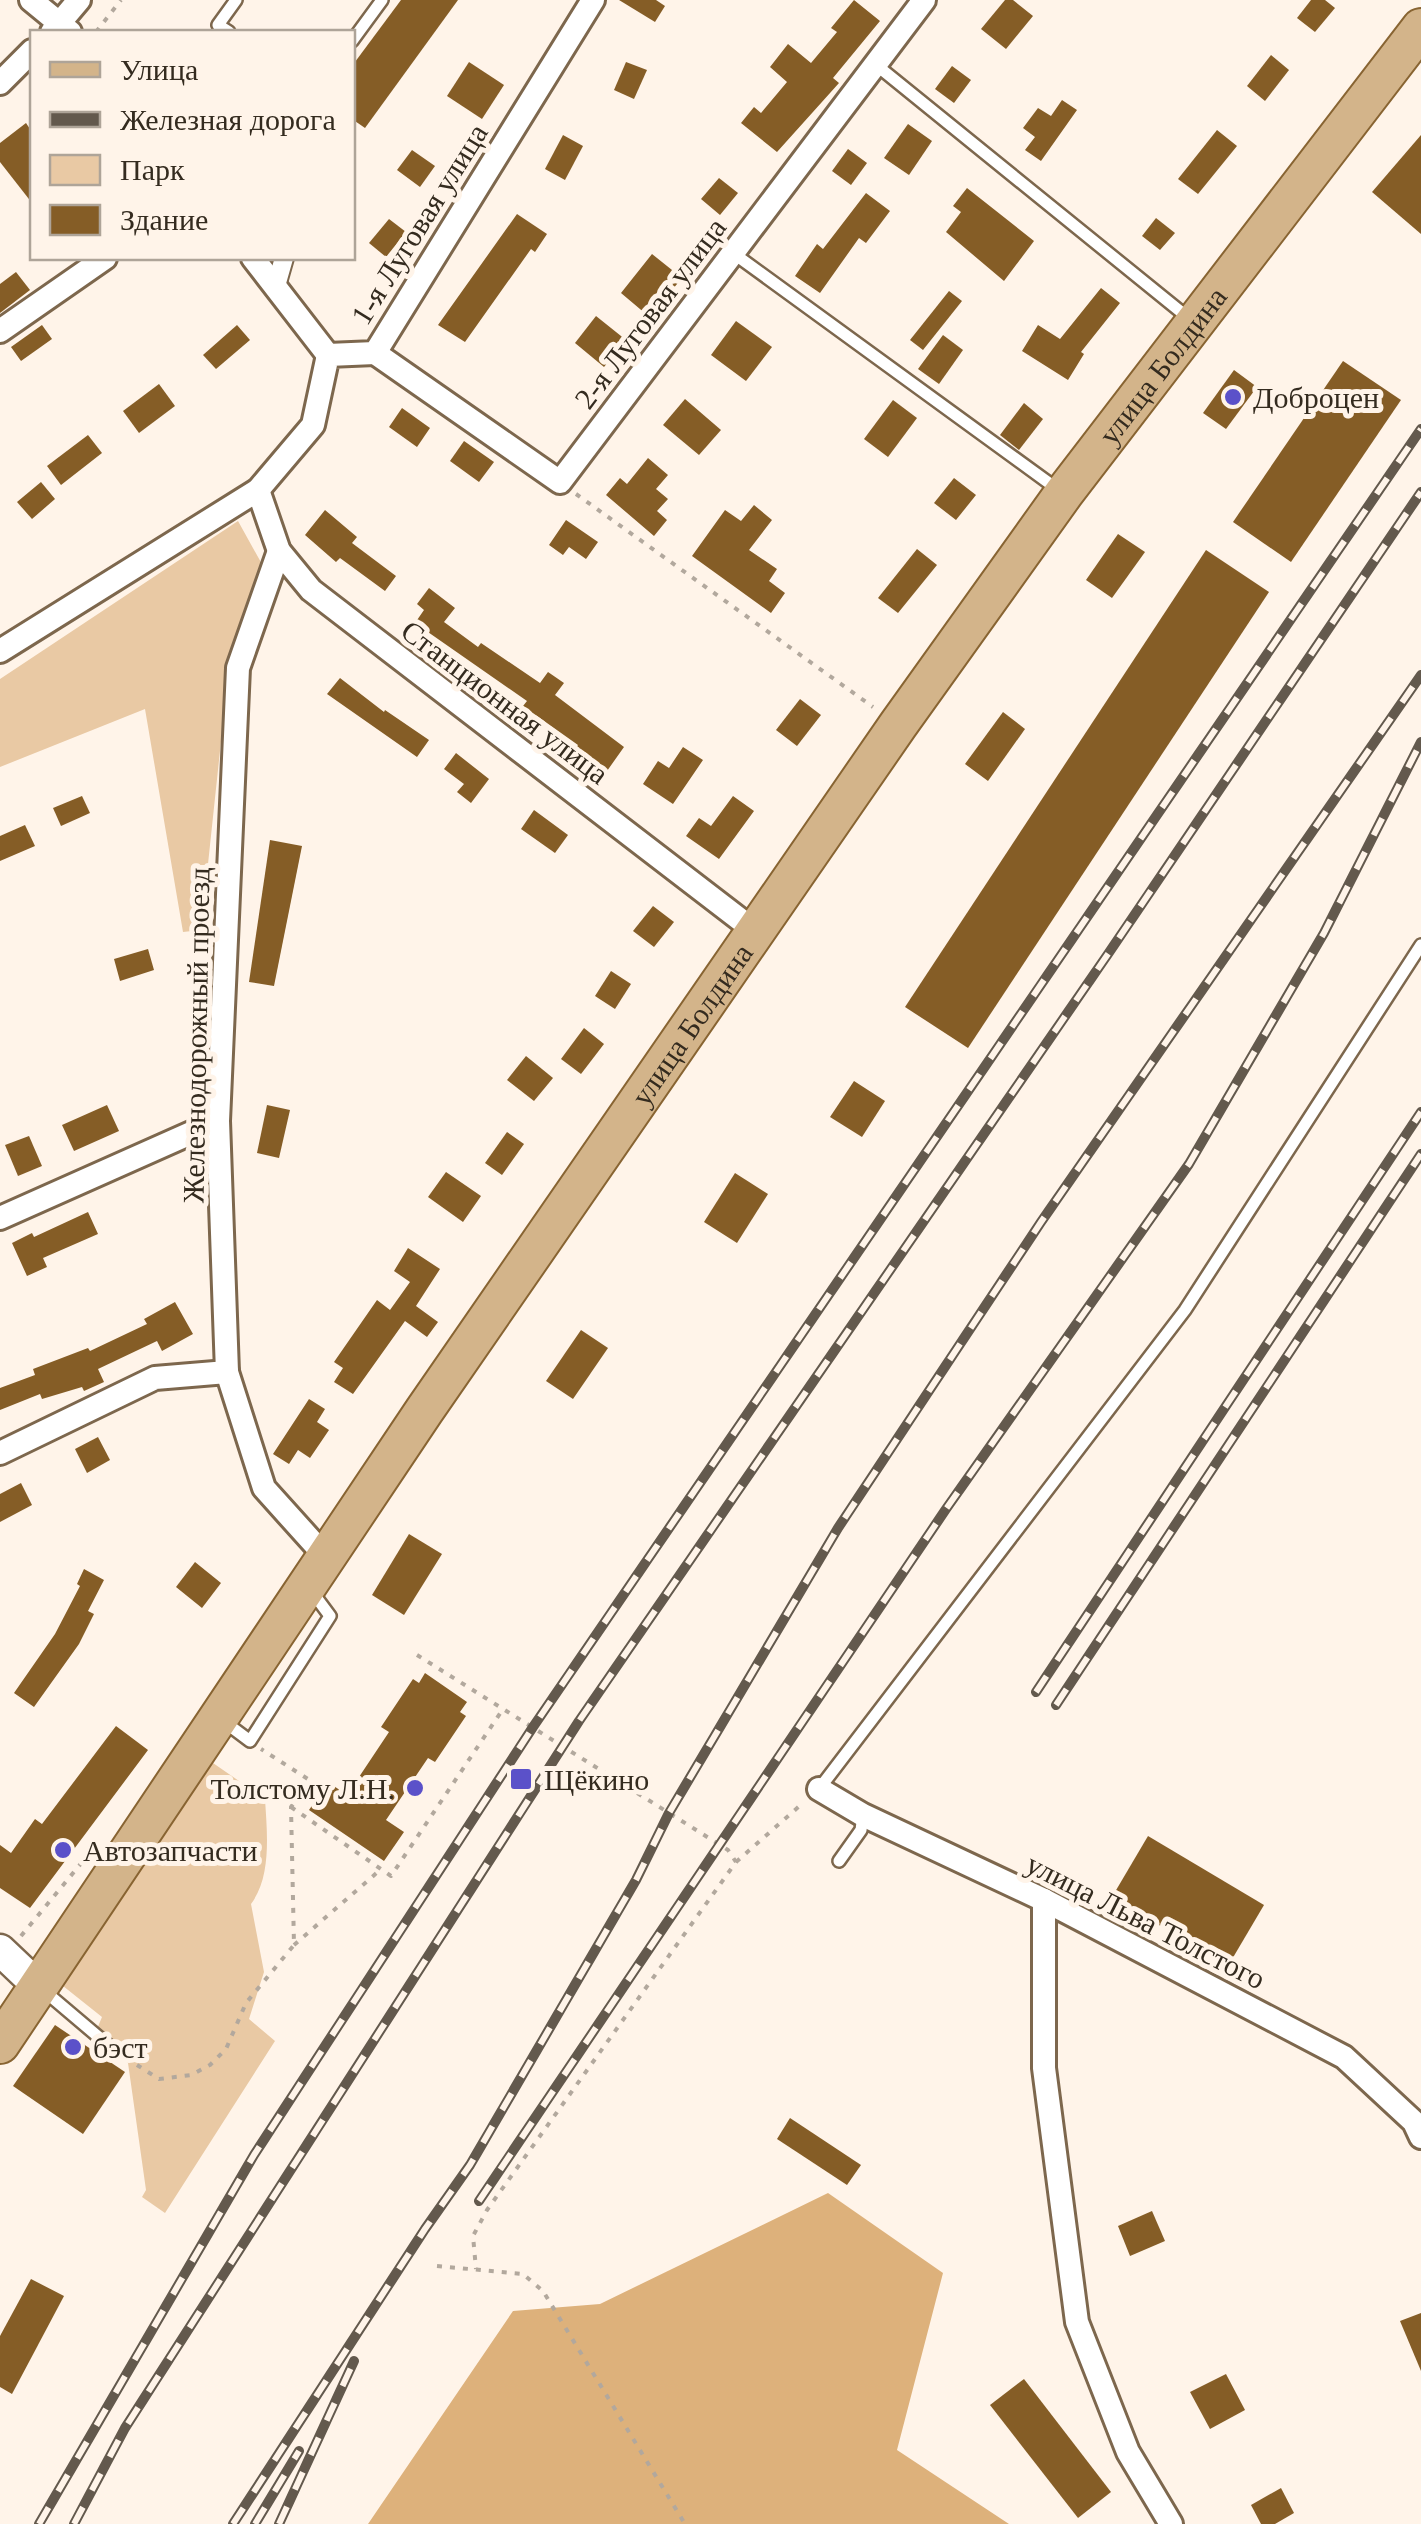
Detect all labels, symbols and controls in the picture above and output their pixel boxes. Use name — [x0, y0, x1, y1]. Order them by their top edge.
legend — [30, 30, 355, 260]
text: Улица — [120, 53, 198, 86]
text: Железная дорога — [120, 103, 336, 136]
street label: 1-я Луговая улица — [344, 118, 494, 330]
text: Парк — [120, 153, 185, 186]
text: Здание — [120, 203, 208, 236]
street label: 2-я Луговая улица — [568, 211, 732, 415]
street label: улица Болдина — [1091, 280, 1233, 450]
place label: Доброцен — [1253, 381, 1379, 414]
marker: Доброцен — [1222, 386, 1244, 408]
street label: Станционная улица — [395, 613, 615, 791]
street label: Железнодорожный проезд — [177, 867, 215, 1203]
street label: улица Болдина — [624, 937, 759, 1111]
place label: Щёкино — [544, 1763, 649, 1796]
marker: Щёкино — [508, 1766, 534, 1792]
place label: Толстому Л.Н. — [210, 1772, 395, 1805]
marker: Толстому Л.Н. — [404, 1777, 426, 1799]
place label: Автозапчасти — [83, 1834, 258, 1867]
marker: Автозапчасти — [52, 1839, 74, 1861]
street label: улица Льва Толстого — [1021, 1846, 1271, 1996]
place label: бэст — [93, 2031, 148, 2064]
marker: бэст — [62, 2036, 84, 2058]

